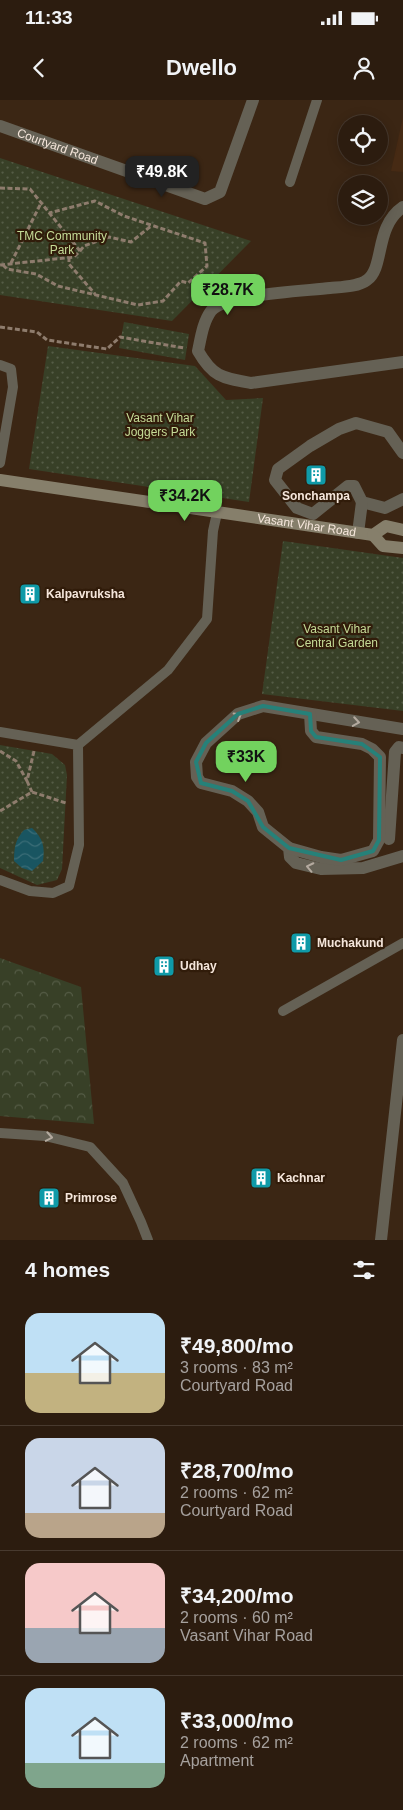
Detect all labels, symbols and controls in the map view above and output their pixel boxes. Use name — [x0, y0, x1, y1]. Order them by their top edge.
text: 11:33 — [25, 7, 73, 28]
icon: back — [25, 54, 53, 82]
icon: person — [350, 54, 378, 82]
text: Dwello — [166, 55, 237, 80]
map controls — [338, 115, 388, 225]
button: locate — [338, 115, 388, 165]
street label: Courtyard Road — [15, 126, 100, 167]
pin: ₹49.8K — [121, 156, 203, 198]
text: ₹49.8K — [136, 163, 188, 180]
button: layers — [338, 175, 388, 225]
park label: TMC Community Park — [17, 229, 107, 257]
pin: ₹28.7K — [187, 274, 269, 316]
text: ₹28.7K — [202, 281, 254, 298]
park label: Vasant Vihar Joggers Park — [125, 411, 196, 439]
building icon: Sonchampa — [304, 463, 328, 487]
pin: ₹34.2K — [144, 480, 226, 522]
text: ₹34.2K — [159, 487, 211, 504]
place label: Sonchampa — [282, 489, 350, 503]
street label: Vasant Vihar Road — [256, 511, 357, 539]
building icon: Kalpavruksha — [18, 582, 42, 606]
place label: Kalpavruksha — [46, 587, 125, 601]
park label: Vasant Vihar Central Garden — [296, 622, 378, 650]
one-way arrow — [233, 713, 242, 723]
one-way arrow — [352, 716, 361, 726]
pin: ₹33K — [216, 740, 276, 783]
text: ₹33K — [227, 748, 265, 765]
one-way arrow — [306, 862, 314, 872]
building icon: Muchakund — [289, 931, 313, 955]
place label: Muchakund — [317, 936, 384, 950]
building icon: Udhay — [152, 954, 176, 978]
place label: Udhay — [180, 959, 217, 973]
one-way arrow — [44, 1132, 53, 1142]
building icon: Kachnar — [249, 1166, 273, 1190]
place label: Kachnar — [277, 1171, 325, 1185]
building icon: Primrose — [37, 1186, 61, 1210]
place label: Primrose — [65, 1191, 117, 1205]
icon: filters — [350, 1256, 378, 1284]
text: 4 homes — [25, 1258, 110, 1281]
icon: home — [65, 1333, 125, 1393]
text: ₹49,800/mo — [180, 1334, 294, 1357]
text: 3 rooms · 83 m² — [180, 1359, 293, 1376]
text: Courtyard Road — [180, 1377, 293, 1394]
icon: home — [65, 1458, 125, 1518]
text: ₹28,700/mo — [180, 1459, 294, 1482]
text: 2 rooms · 62 m² — [180, 1484, 293, 1501]
text: Courtyard Road — [180, 1502, 293, 1519]
icon: home — [65, 1583, 125, 1643]
text: ₹34,200/mo — [180, 1584, 294, 1607]
text: 2 rooms · 60 m² — [180, 1609, 293, 1626]
text: Vasant Vihar Road — [180, 1627, 313, 1644]
icon: home — [65, 1708, 125, 1768]
text: ₹33,000/mo — [180, 1709, 294, 1732]
text: 2 rooms · 62 m² — [180, 1734, 293, 1751]
text: Apartment — [180, 1752, 254, 1769]

